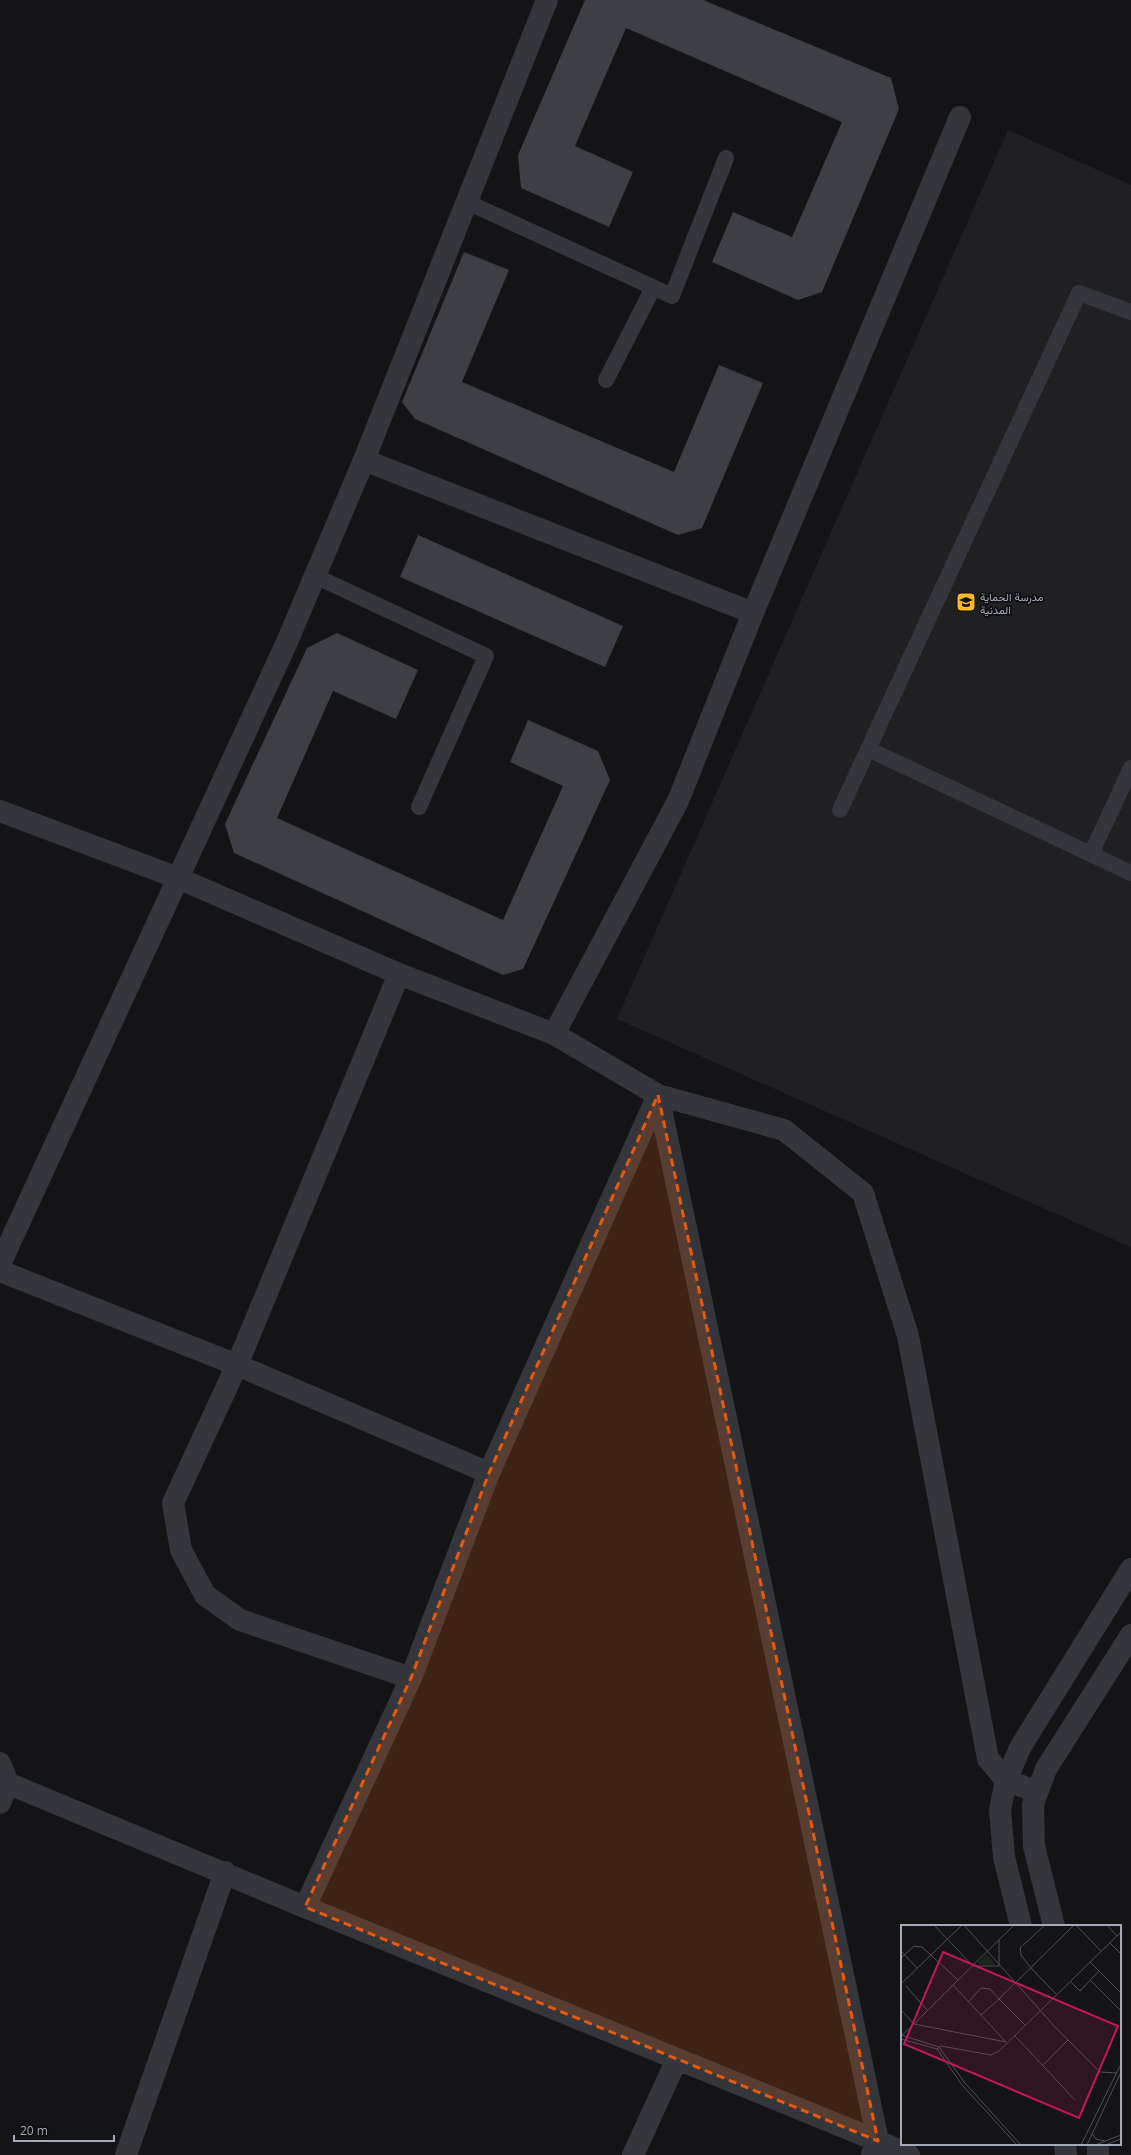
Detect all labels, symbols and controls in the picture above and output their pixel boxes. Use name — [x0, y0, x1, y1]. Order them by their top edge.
place label: مدرسة الحماية المدنية — [980, 589, 1044, 617]
school or university icon: مدرسة الحماية المدنية — [955, 591, 977, 613]
inset map — [901, 1925, 1121, 2145]
scale bar — [14, 2117, 114, 2143]
text: 20 m — [20, 2122, 48, 2139]

